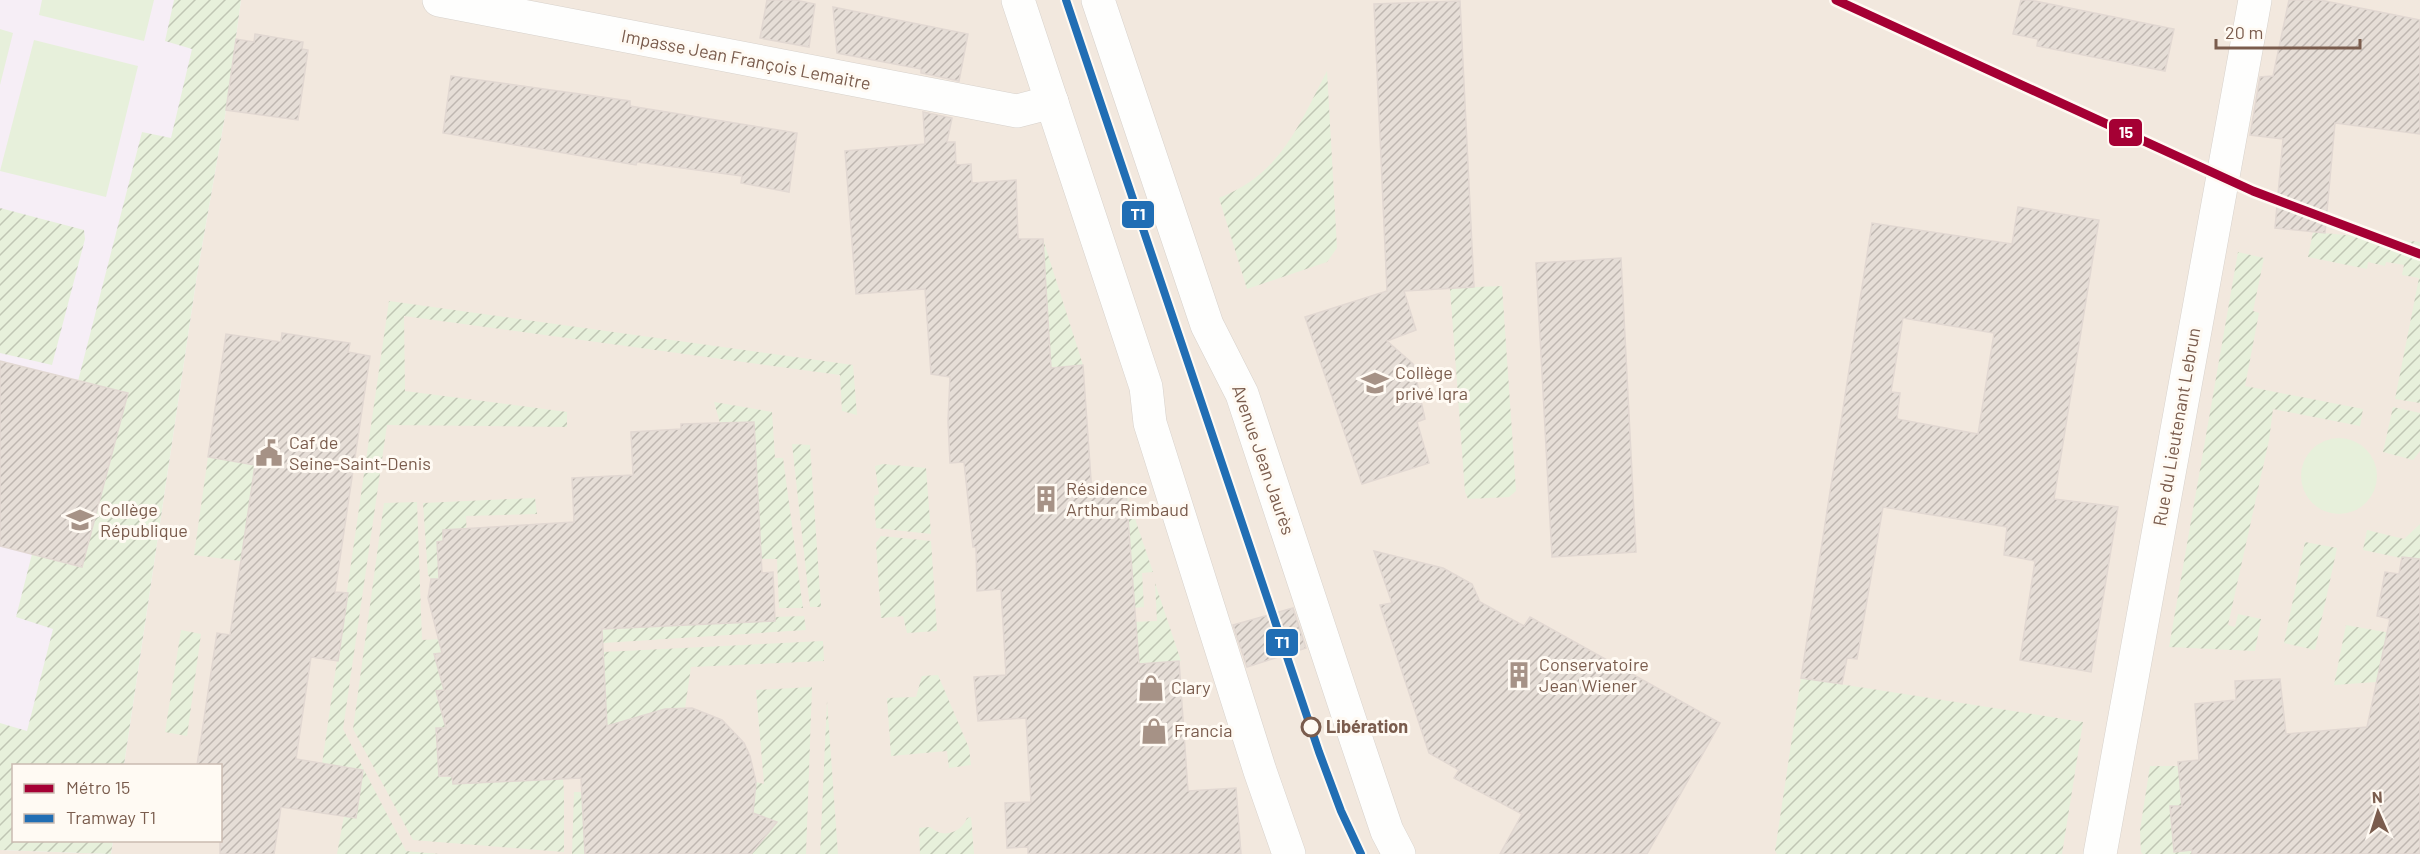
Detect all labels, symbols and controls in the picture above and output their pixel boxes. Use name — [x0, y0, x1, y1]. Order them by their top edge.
scale bar — [2216, 12, 2360, 50]
text: 20 m — [2225, 21, 2263, 43]
street label: Impasse Jean François Lemaitre — [620, 24, 873, 94]
line badge: 15 — [2108, 118, 2143, 147]
text: 15 — [2119, 122, 2134, 141]
line badge: T1 — [1121, 200, 1155, 229]
text: T1 — [1130, 204, 1146, 223]
street label: Rue du Lieutenant Lebrun — [2148, 326, 2204, 528]
place label: Collège privé Iqra — [1395, 361, 1468, 404]
school or university icon: Collège privé Iqra — [1360, 368, 1390, 398]
street label: Avenue Jean Jaurès — [1228, 382, 1300, 537]
place label: Caf de Seine-Saint-Denis — [289, 431, 431, 474]
public building icon: Caf de Seine-Saint-Denis — [254, 438, 284, 468]
place label: Résidence Arthur Rimbaud — [1066, 477, 1189, 520]
building icon: Résidence Arthur Rimbaud — [1031, 484, 1061, 514]
place label: Collège République — [100, 498, 188, 541]
school or university icon: Collège République — [65, 505, 95, 535]
line badge: T1 — [1265, 628, 1299, 657]
text: T1 — [1274, 632, 1290, 651]
place label: Conservatoire Jean Wiener — [1539, 653, 1649, 696]
building icon: Conservatoire Jean Wiener — [1504, 660, 1534, 690]
shop icon: Clary — [1136, 673, 1166, 703]
place label: Clary — [1171, 676, 1211, 698]
place label: Libération — [1326, 715, 1408, 737]
shop icon: Francia — [1139, 716, 1169, 746]
marker: Libération — [1301, 717, 1321, 737]
place label: Francia — [1174, 719, 1232, 741]
legend — [12, 764, 222, 842]
text: Métro 15 — [66, 776, 130, 798]
north arrow — [2348, 782, 2408, 842]
text: N — [2371, 787, 2383, 806]
text: Tramway T1 — [66, 806, 156, 828]

